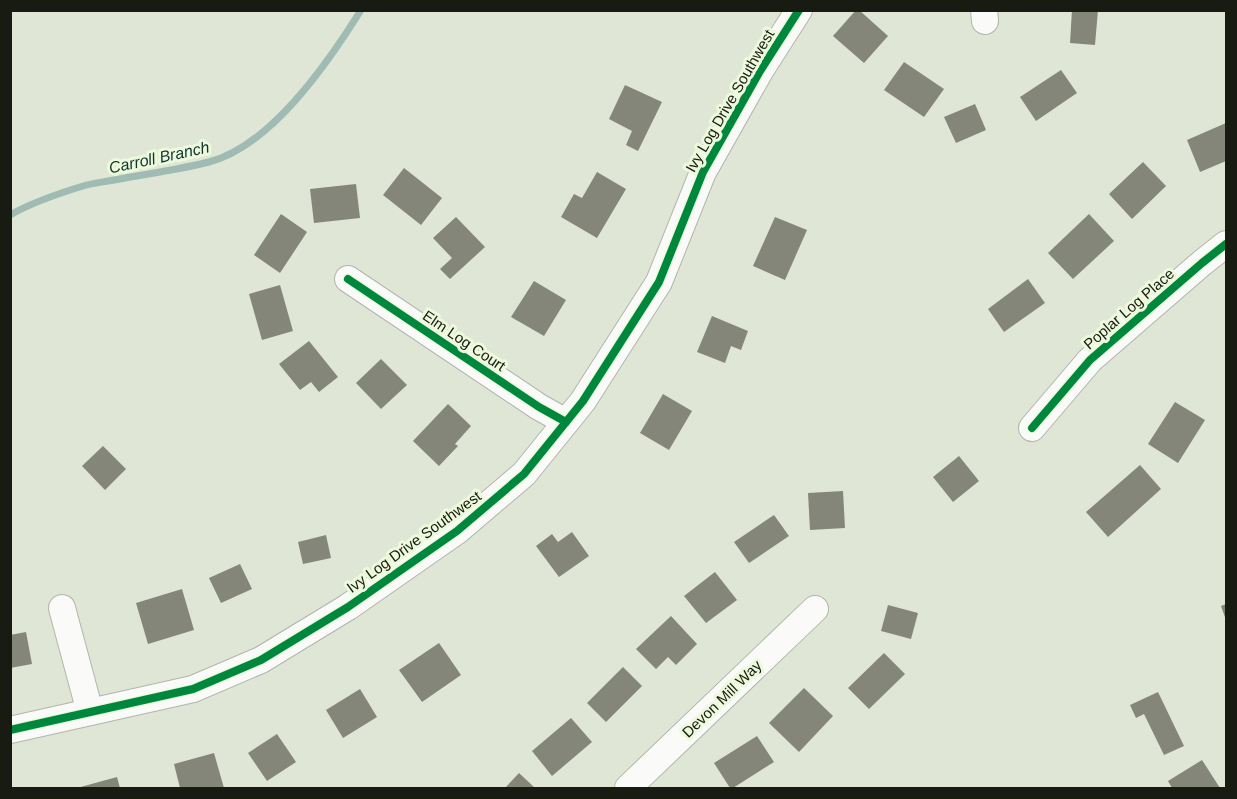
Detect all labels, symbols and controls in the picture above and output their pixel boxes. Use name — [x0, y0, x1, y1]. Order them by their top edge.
street label: Ivy Log Drive Southwest — [682, 26, 778, 175]
water label: Carroll Branch — [107, 139, 211, 176]
street label: Poplar Log Place — [1080, 265, 1177, 353]
street label: Elm Log Court — [420, 307, 509, 375]
street label: Ivy Log Drive Southwest — [343, 487, 485, 596]
street label: Devon Mill Way — [678, 656, 765, 741]

